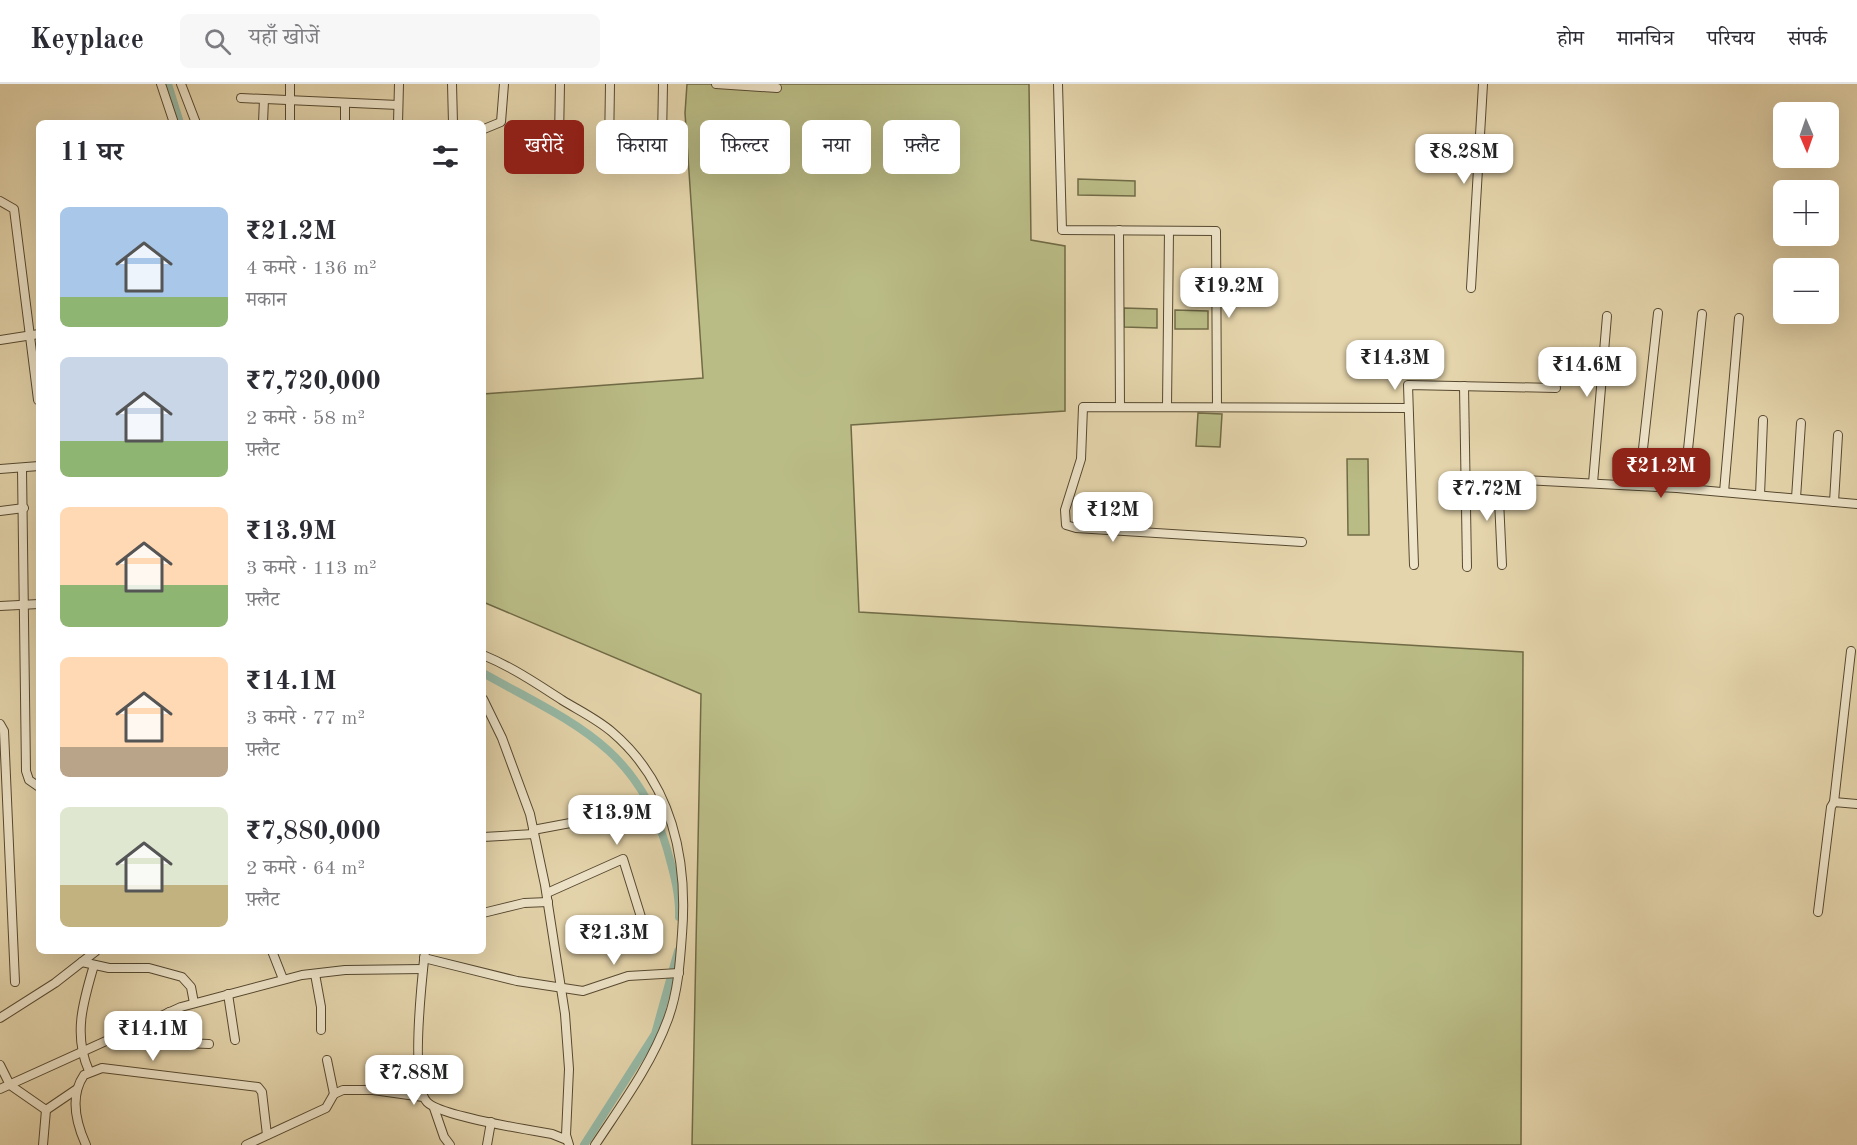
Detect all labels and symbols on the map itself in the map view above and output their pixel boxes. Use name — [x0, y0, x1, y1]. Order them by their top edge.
north arrow — [1773, 102, 1839, 168]
pin: ₹8.28M — [1415, 134, 1513, 185]
pin: ₹19.2M — [1180, 268, 1278, 319]
pin: ₹14.3M — [1346, 340, 1444, 391]
pin: ₹14.6M — [1538, 347, 1636, 398]
pin: ₹21.2M — [1612, 448, 1710, 499]
pin: ₹7.72M — [1438, 471, 1536, 522]
pin: ₹12M — [1077, 492, 1149, 543]
pin: ₹13.9M — [568, 795, 666, 846]
pin: ₹21.3M — [565, 915, 663, 966]
pin: ₹14.1M — [104, 1011, 202, 1062]
pin: ₹7.88M — [365, 1055, 463, 1106]

